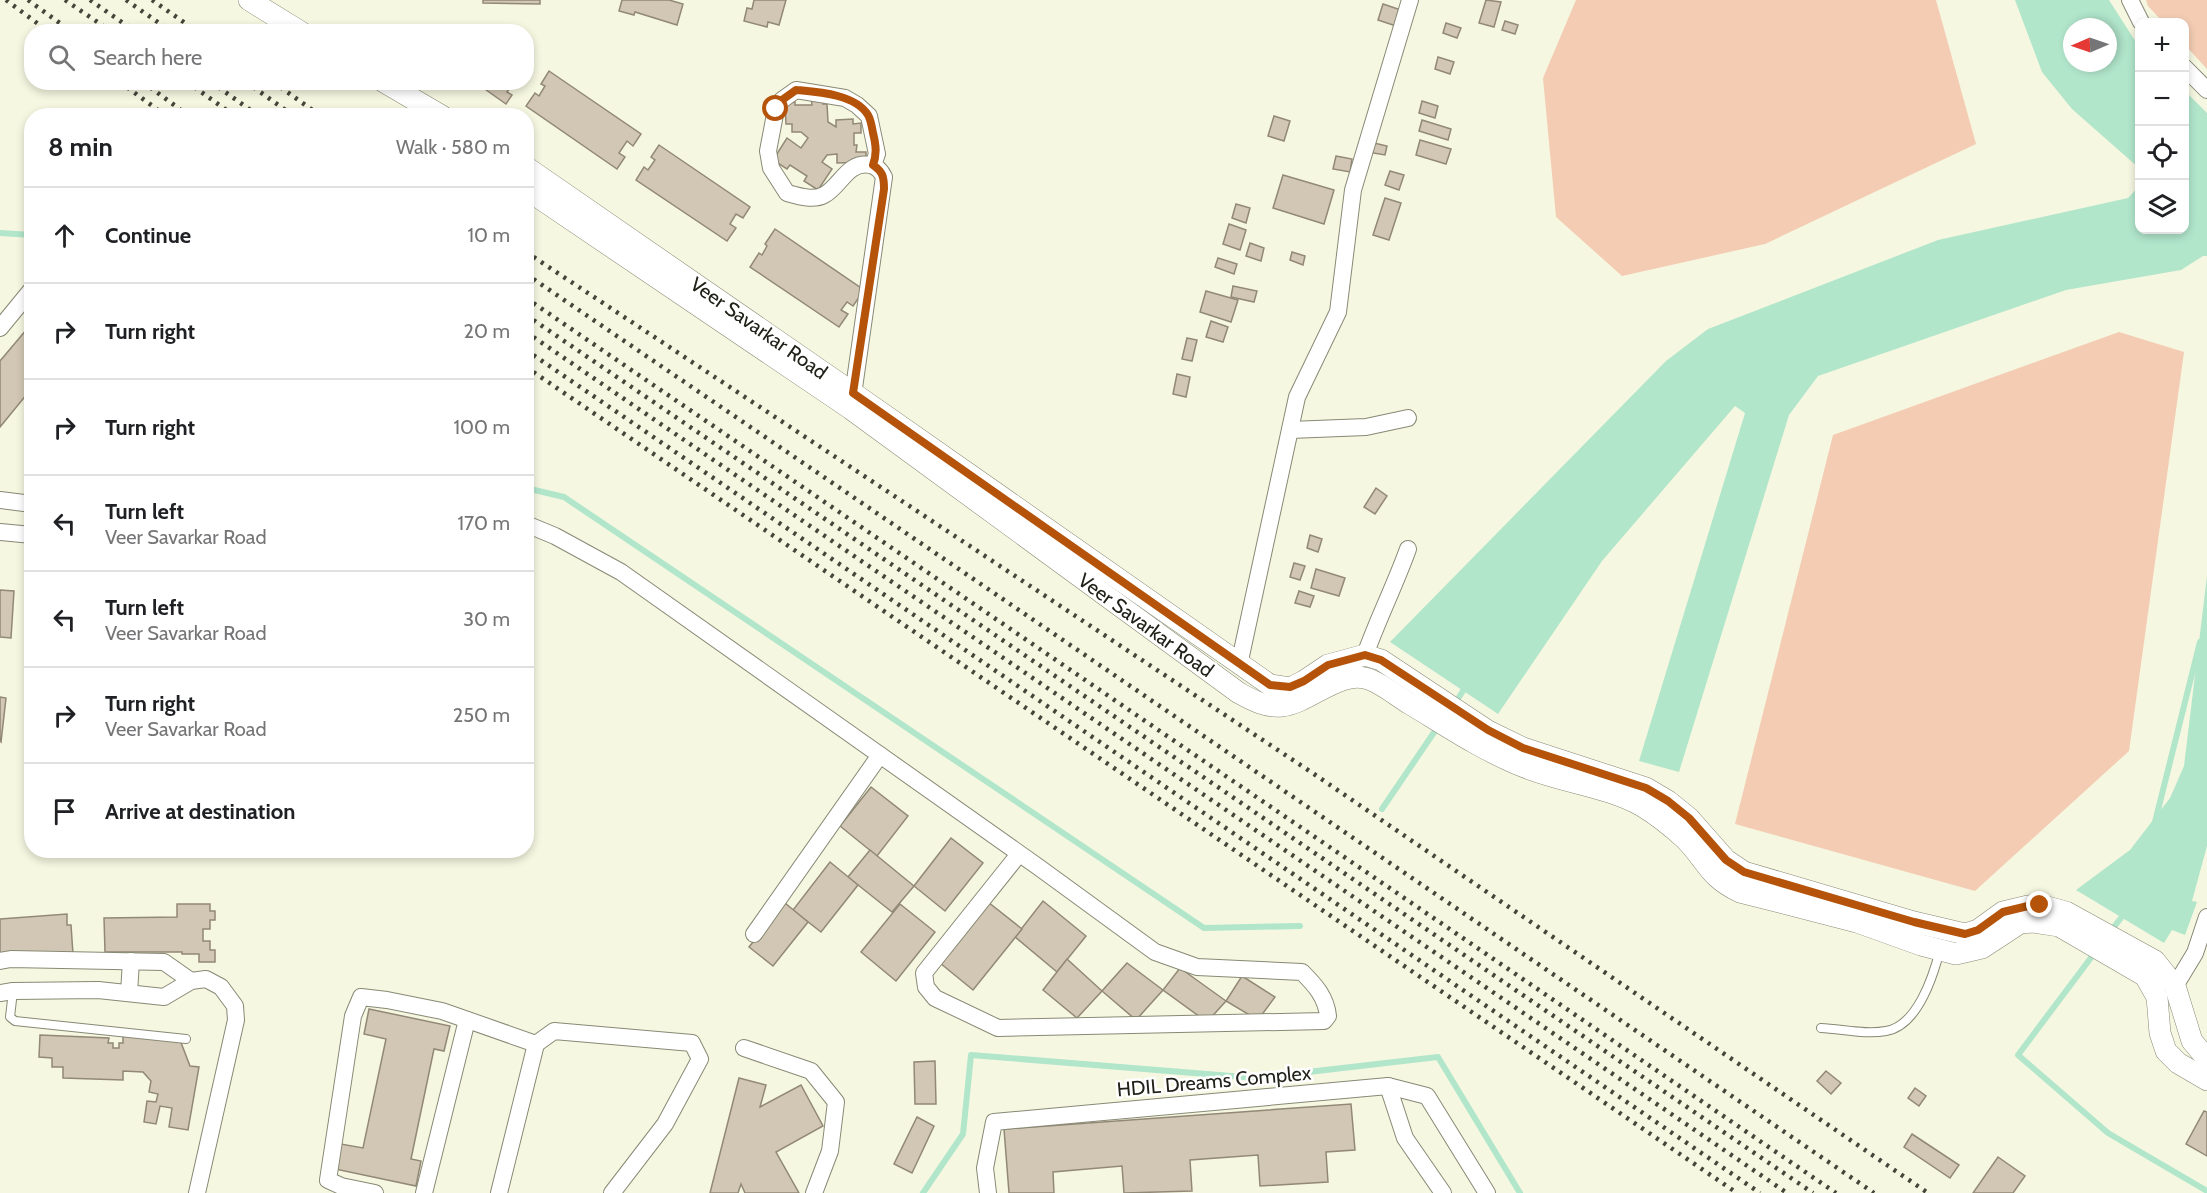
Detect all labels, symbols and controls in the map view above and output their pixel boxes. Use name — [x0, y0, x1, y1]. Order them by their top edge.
north arrow — [2063, 18, 2117, 72]
map controls — [2135, 18, 2189, 234]
button: + — [2135, 18, 2189, 72]
search box — [24, 24, 534, 90]
icon: search — [45, 41, 78, 74]
text: Search here — [93, 44, 202, 71]
button: − — [2135, 72, 2189, 126]
route start — [762, 95, 788, 121]
button: locate — [2135, 126, 2189, 180]
text: 8 min — [48, 131, 113, 163]
text: Walk · 580 m — [396, 135, 510, 159]
button: layers — [2135, 180, 2189, 234]
icon: ahead — [48, 219, 81, 252]
text: Continue — [105, 222, 191, 249]
text: 10 m — [467, 223, 510, 247]
street label: Veer Savarkar Road — [686, 272, 832, 384]
icon: right — [48, 315, 81, 348]
text: Turn right — [105, 318, 195, 345]
text: 20 m — [464, 319, 510, 343]
icon: right — [48, 411, 81, 444]
text: Turn right — [105, 414, 195, 441]
text: 100 m — [454, 415, 510, 439]
text: Turn left — [105, 498, 184, 525]
icon: left — [48, 507, 81, 540]
text: 170 m — [458, 511, 510, 535]
text: Veer Savarkar Road — [105, 525, 267, 549]
street label: Veer Savarkar Road — [1074, 568, 1218, 682]
text: Turn left — [105, 594, 184, 621]
icon: left — [48, 603, 81, 636]
text: 30 m — [463, 607, 510, 631]
text: Veer Savarkar Road — [105, 621, 267, 645]
text: Turn right — [105, 690, 195, 717]
icon: right — [48, 699, 81, 732]
text: 250 m — [453, 703, 510, 727]
text: Veer Savarkar Road — [105, 717, 267, 741]
icon: arrive — [48, 795, 81, 828]
text: Arrive at destination — [105, 798, 295, 825]
route end — [2026, 891, 2052, 917]
street label: HDIL Dreams Complex — [1116, 1061, 1313, 1101]

